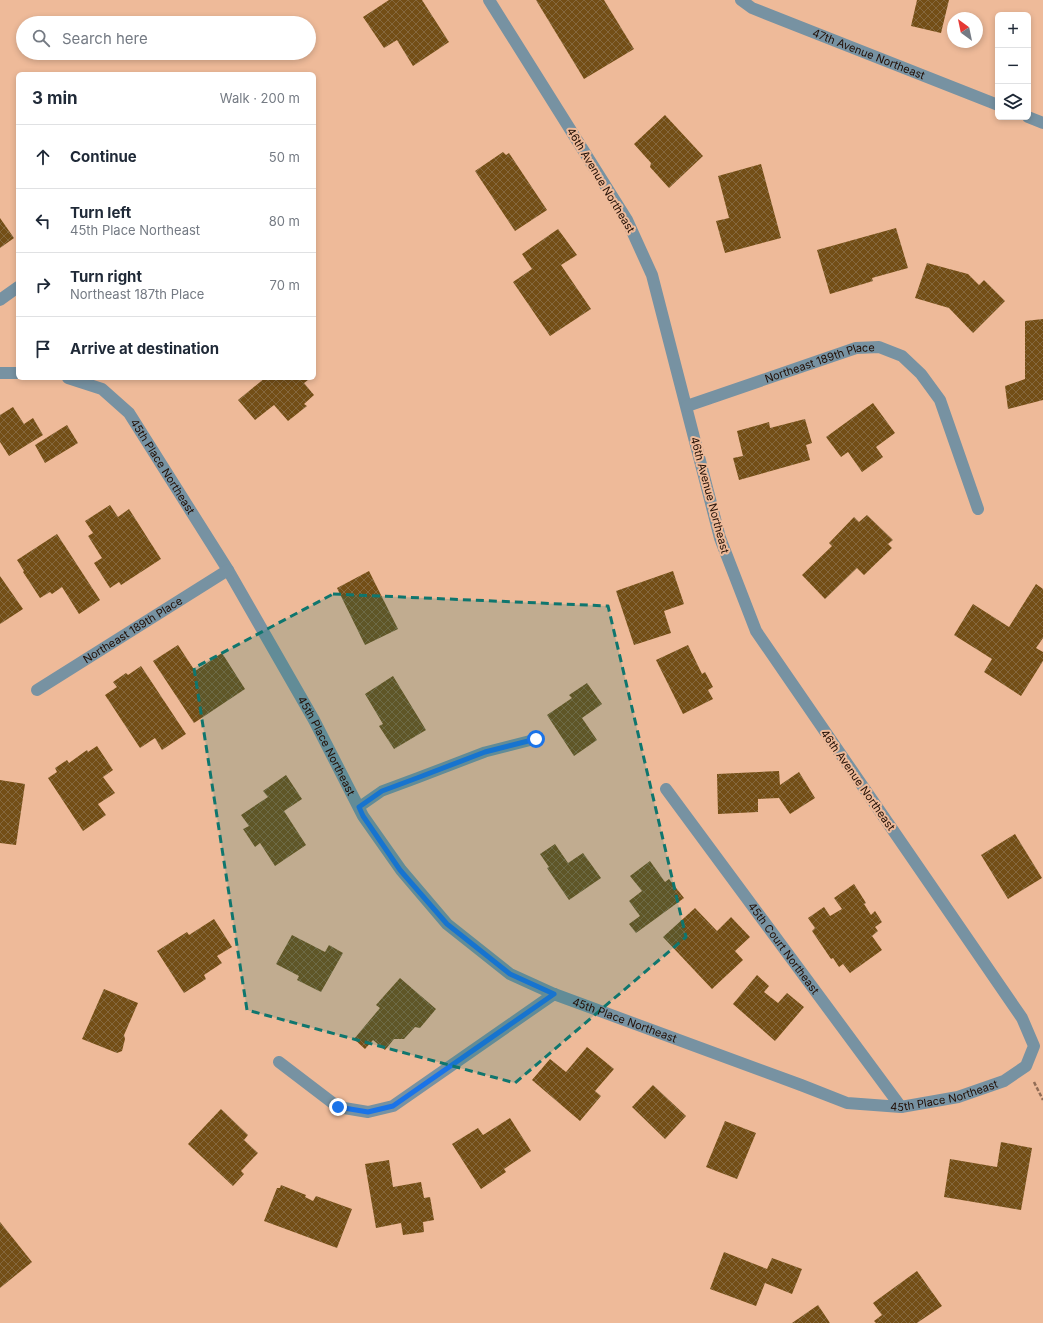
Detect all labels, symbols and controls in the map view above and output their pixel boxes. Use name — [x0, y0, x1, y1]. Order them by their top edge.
north arrow — [947, 12, 983, 48]
map controls — [995, 12, 1031, 120]
button: + — [995, 12, 1031, 48]
search box — [16, 16, 316, 60]
street label: 47th Avenue Northeast — [810, 26, 927, 83]
icon: search — [30, 27, 52, 49]
text: Search here — [62, 29, 148, 48]
button: − — [995, 48, 1031, 84]
button: layers — [995, 84, 1031, 120]
text: 3 min — [32, 88, 78, 108]
text: Walk · 200 m — [220, 90, 300, 106]
street label: 46th Avenue Northeast — [564, 125, 638, 235]
icon: ahead — [32, 146, 54, 168]
text: Continue — [70, 147, 137, 166]
text: 50 m — [269, 149, 300, 165]
text: Turn left — [70, 203, 131, 222]
icon: left — [32, 210, 54, 232]
text: 80 m — [269, 213, 300, 229]
text: 45th Place Northeast — [70, 222, 200, 238]
text: Turn right — [70, 267, 142, 286]
icon: right — [32, 274, 54, 296]
text: 70 m — [270, 277, 300, 293]
text: Northeast 187th Place — [70, 286, 204, 302]
icon: arrive — [32, 338, 54, 360]
text: Arrive at destination — [70, 339, 219, 358]
street label: Northeast 189th Place — [763, 340, 875, 386]
street label: 45th Place Northeast — [127, 416, 198, 517]
street label: 46th Avenue Northeast — [688, 435, 732, 555]
street label: Northeast 189th Place — [80, 593, 185, 666]
street label: 45th Place Northeast — [295, 694, 358, 798]
street label: 46th Avenue Northeast — [818, 727, 898, 834]
route start — [527, 730, 545, 748]
street label: 45th Court Northeast — [745, 900, 822, 997]
street label: 45th Place Northeast — [570, 994, 679, 1046]
street label: 45th Place Northeast — [890, 1077, 1000, 1114]
route end — [329, 1098, 347, 1116]

